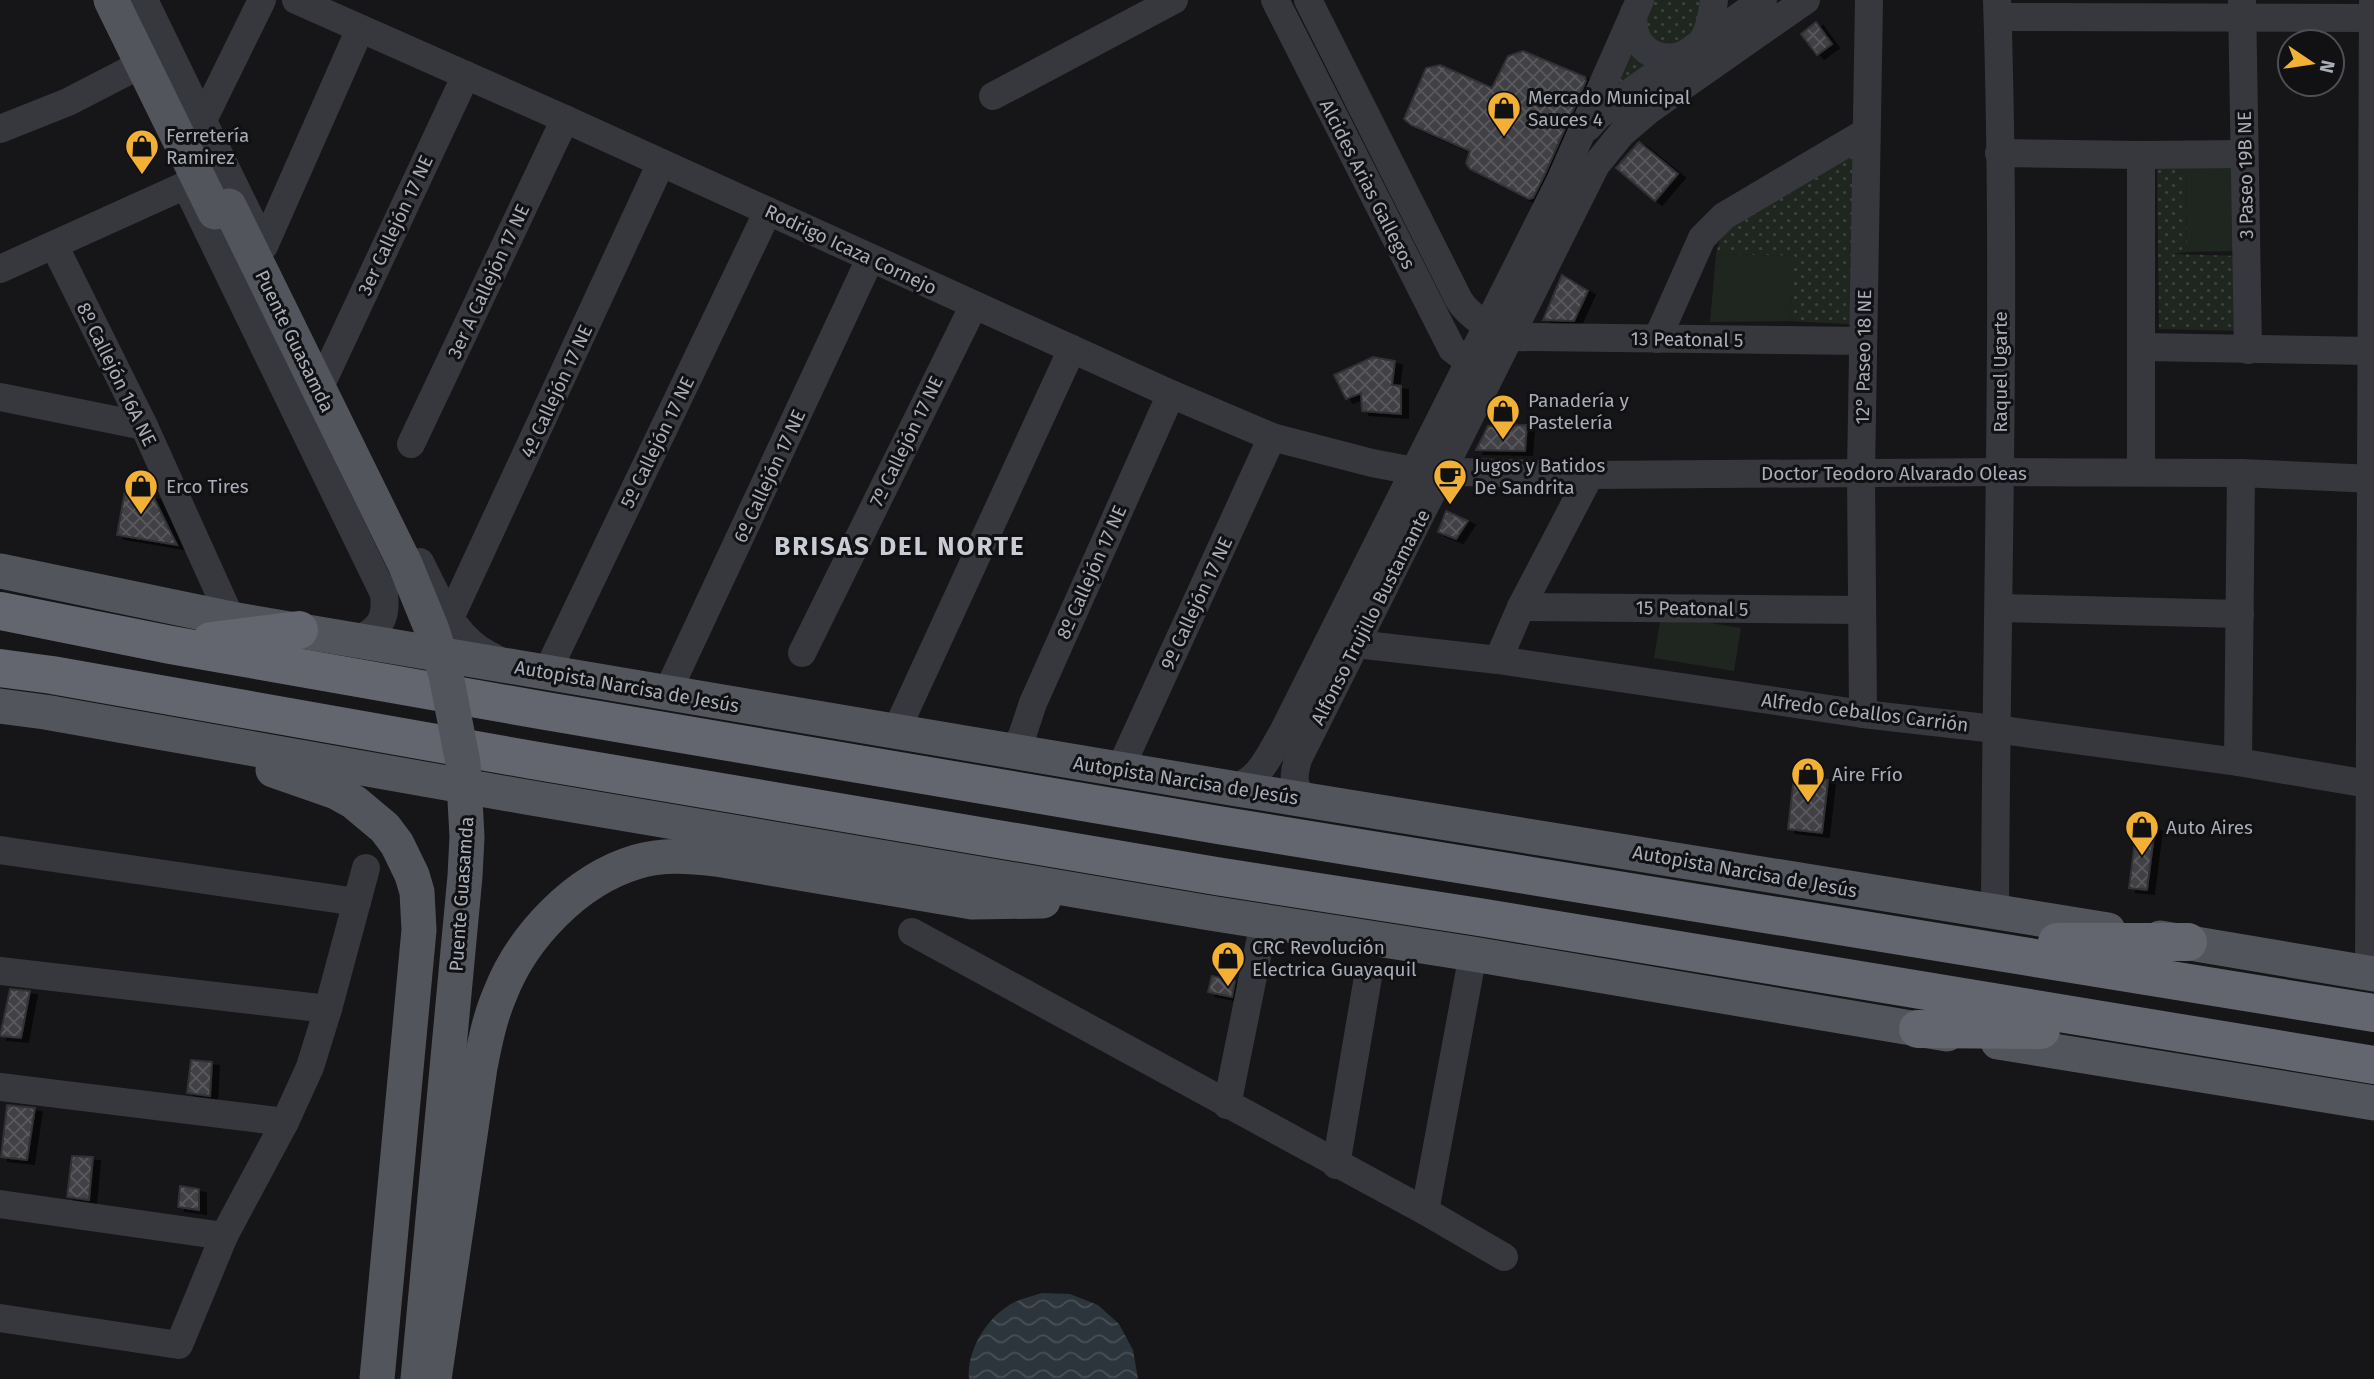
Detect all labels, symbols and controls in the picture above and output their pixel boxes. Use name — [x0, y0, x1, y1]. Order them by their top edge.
north arrow — [2276, 28, 2346, 98]
text: N — [2314, 58, 2340, 75]
place label: Mercado Municipal Sauces 4 — [1528, 86, 1691, 131]
shop icon: Mercado Municipal Sauces 4 — [1485, 89, 1523, 138]
street label: Alcides Arias Gallegos — [1315, 96, 1420, 273]
street label: 3 Paseo 19B NE — [2233, 111, 2258, 239]
place label: Ferretería Ramirez — [166, 124, 249, 169]
shop icon: Ferretería Ramirez — [123, 127, 161, 176]
street label: 3er Callejón 17 NE — [353, 152, 438, 299]
street label: 3er A Callejón 17 NE — [443, 200, 534, 362]
street label: Rodrigo Icaza Cornejo — [761, 200, 940, 299]
street label: Puente Guasamda — [250, 266, 339, 416]
street label: 12° Paseo 18 NE — [1851, 289, 1876, 425]
street label: 8º Callejón 16A NE — [72, 299, 161, 450]
street label: Raquel Ugarte — [1989, 311, 2012, 433]
street label: 4º Callejón 17 NE — [516, 321, 597, 461]
street label: 13 Peatonal 5 — [1630, 327, 1744, 352]
street label: 7º Callejón 17 NE — [865, 372, 948, 510]
street label: 5º Callejón 17 NE — [616, 373, 699, 512]
place label: Panadería y Pastelería — [1528, 389, 1630, 434]
shop icon: Panadería y Pastelería — [1484, 392, 1522, 441]
street label: 6º Callejón 17 NE — [729, 406, 810, 546]
place label: Jugos y Batidos De Sandrita — [1474, 454, 1605, 499]
cafe icon: Jugos y Batidos De Sandrita — [1431, 457, 1469, 506]
street label: Doctor Teodoro Alvarado Oleas — [1761, 462, 2027, 485]
shop icon: Erco Tires — [122, 467, 160, 516]
place label: Erco Tires — [166, 475, 249, 498]
street label: 8º Callejón 17 NE — [1052, 502, 1131, 643]
street label: Alfonso Trujillo Bustamante — [1306, 506, 1435, 729]
district label: BRISAS DEL NORTE — [774, 531, 1026, 562]
street label: 9º Callejón 17 NE — [1156, 533, 1237, 673]
street label: 15 Peatonal 5 — [1635, 596, 1749, 621]
street label: Autopista Narcisa de Jesús — [513, 655, 741, 718]
street label: Alfredo Ceballos Carrión — [1760, 688, 1970, 737]
street label: Autopista Narcisa de Jesús — [1072, 751, 1300, 810]
shop icon: Aire Frío — [1789, 755, 1827, 804]
place label: Aire Frío — [1832, 763, 1903, 786]
shop icon: Auto Aires — [2123, 808, 2161, 857]
street label: Puente Guasamda — [445, 816, 478, 972]
place label: Auto Aires — [2166, 816, 2253, 839]
street label: Autopista Narcisa de Jesús — [1631, 840, 1859, 903]
place label: CRC Revolución Electrica Guayaquil — [1252, 936, 1417, 981]
shop icon: CRC Revolución Electrica Guayaquil — [1209, 939, 1247, 988]

